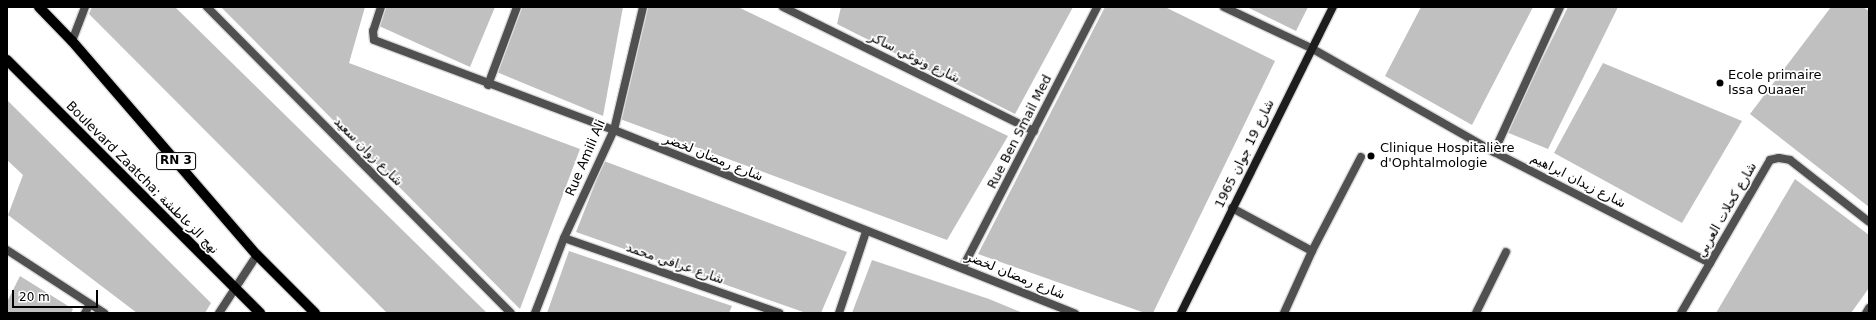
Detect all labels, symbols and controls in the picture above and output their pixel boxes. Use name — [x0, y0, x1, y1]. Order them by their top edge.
street label: شارع ونوغي ساكر — [866, 29, 962, 87]
place label: Ecole primaire Issa Ouaaer — [1728, 68, 1822, 99]
street label: Rue Ben Smail Med — [984, 72, 1056, 192]
marker: Ecole primaire Issa Ouaaer — [1715, 78, 1725, 88]
street label: شارع 19 جوان 1965 — [1212, 97, 1278, 211]
street label: Boulevard Zaatcha; نهج الزعاطشة — [63, 99, 221, 257]
street label: شارع زوان سعيد — [330, 114, 406, 190]
street label: Rue Amili Ali — [563, 117, 609, 199]
street label: شارع رمضان لخضر — [661, 131, 765, 185]
place label: Clinique Hospitalière d'Ophtalmologie — [1380, 141, 1514, 172]
marker: Clinique Hospitalière d'Ophtalmologie — [1365, 150, 1377, 162]
street label: شارع زيدان ابراهيم — [1528, 150, 1628, 212]
road number: RN 3 — [156, 151, 196, 171]
street label: شارع كحلات العربي — [1693, 160, 1761, 260]
street label: شارع عرافي محمد — [624, 240, 726, 288]
street label: شارع رمضان لخضر — [963, 249, 1067, 303]
scale bar — [14, 282, 100, 308]
text: 20 m — [19, 290, 50, 304]

